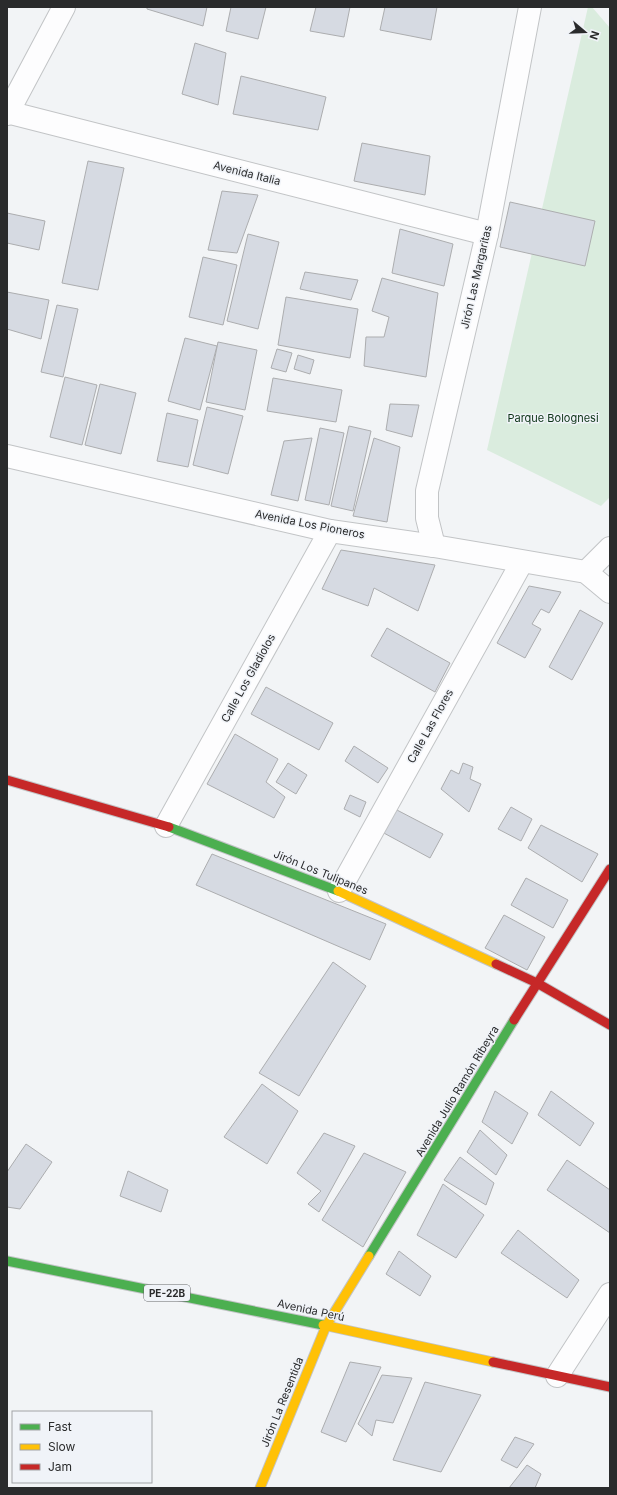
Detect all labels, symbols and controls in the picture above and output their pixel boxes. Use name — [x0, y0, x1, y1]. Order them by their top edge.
north arrow — [565, 12, 605, 52]
text: N — [586, 29, 602, 42]
street label: Avenida Italia — [212, 158, 282, 188]
street label: Jirón Las Margaritas — [457, 224, 495, 330]
park label: Parque Bolognesi — [507, 411, 599, 425]
street label: Avenida Los Pioneros — [254, 506, 366, 542]
street label: Calle Los Gladiolos — [218, 631, 278, 725]
street label: Calle Las Flores — [404, 686, 456, 765]
street label: Jirón Los Tulipanes — [272, 847, 370, 897]
street label: Avenida Julio Ramón Ribeyra — [412, 1023, 502, 1159]
road number: PE-22B — [144, 1285, 190, 1301]
street label: Avenida Perú — [276, 1296, 346, 1324]
street label: Jirón La Resentida — [258, 1355, 306, 1449]
legend — [12, 1411, 152, 1483]
text: Fast — [48, 1419, 72, 1434]
text: Slow — [48, 1439, 76, 1454]
text: Jam — [48, 1459, 72, 1474]

